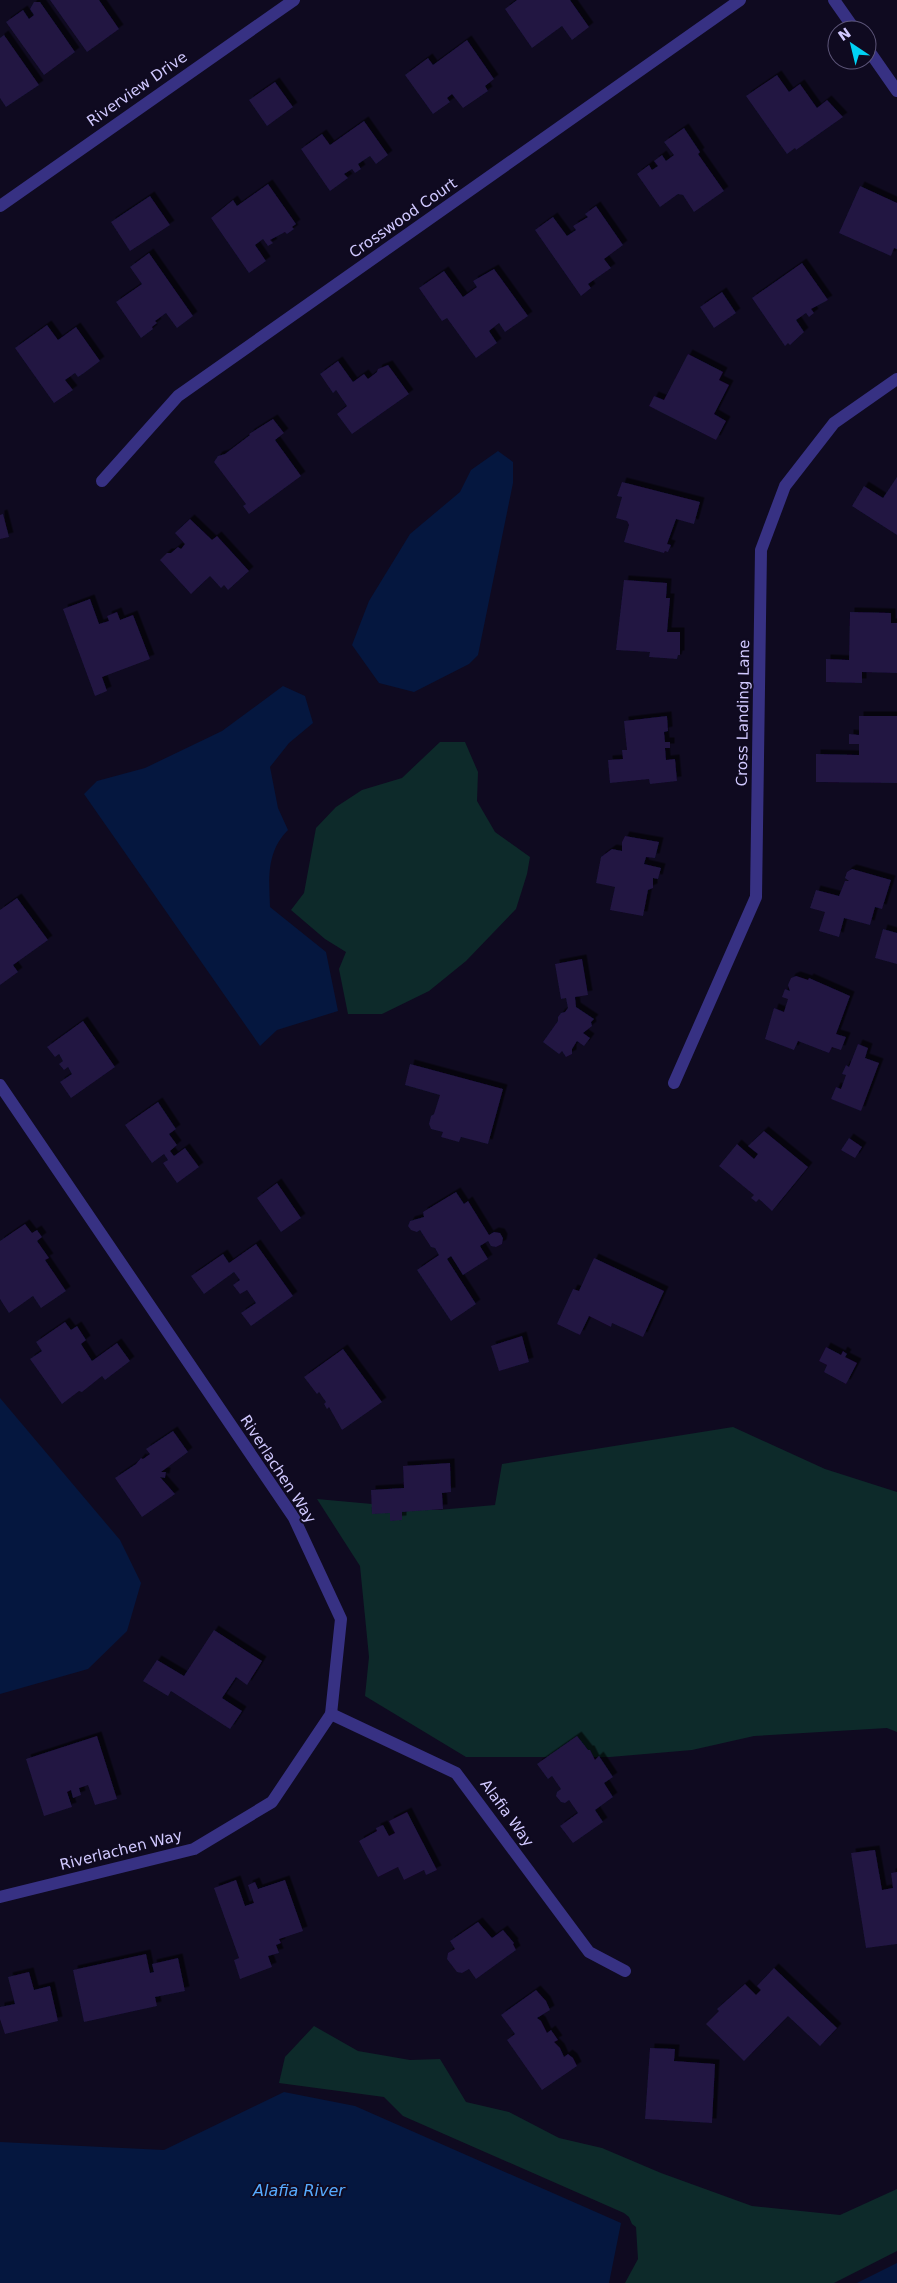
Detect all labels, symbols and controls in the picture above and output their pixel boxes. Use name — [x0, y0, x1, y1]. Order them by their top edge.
north arrow — [827, 20, 877, 70]
text: N — [835, 24, 854, 44]
street label: Riverview Drive — [83, 48, 191, 130]
street label: Crosswood Court — [346, 174, 460, 262]
street label: Cross Landing Lane — [733, 639, 753, 787]
street label: Riverlachen Way — [236, 1412, 320, 1527]
street label: Alafia Way — [477, 1776, 538, 1850]
street label: Riverlachen Way — [58, 1826, 184, 1874]
water label: Alafia River — [252, 2181, 346, 2200]

